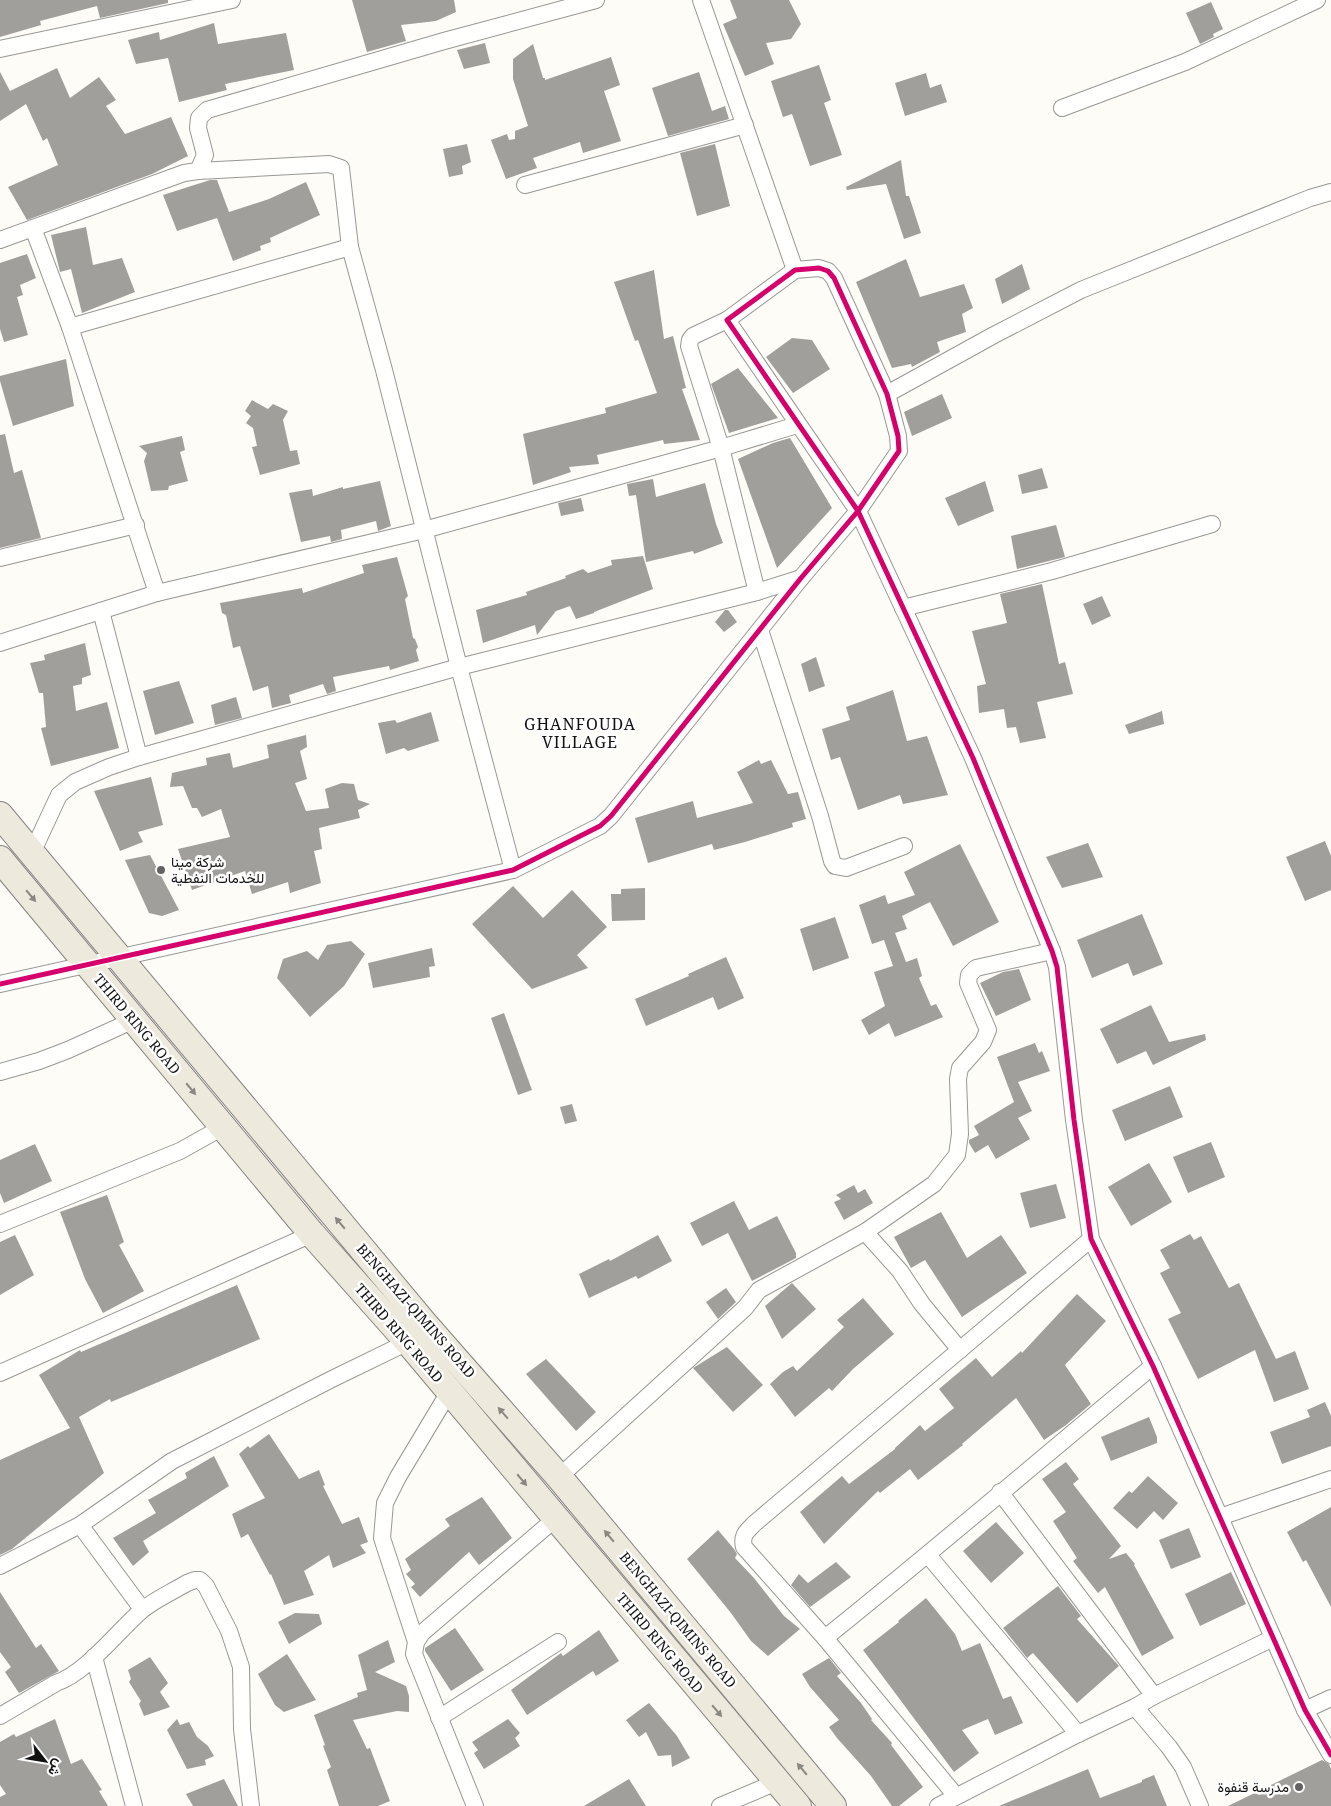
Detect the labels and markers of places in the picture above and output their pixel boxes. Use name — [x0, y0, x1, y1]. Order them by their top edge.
place label: شركة مينا للخدمات النفطية — [171, 852, 264, 887]
marker: شركة مينا للخدمات النفطية — [155, 864, 167, 876]
place label: مدرسة قنفوة — [1218, 1777, 1289, 1796]
marker: مدرسة قنفوة — [1293, 1781, 1305, 1793]

